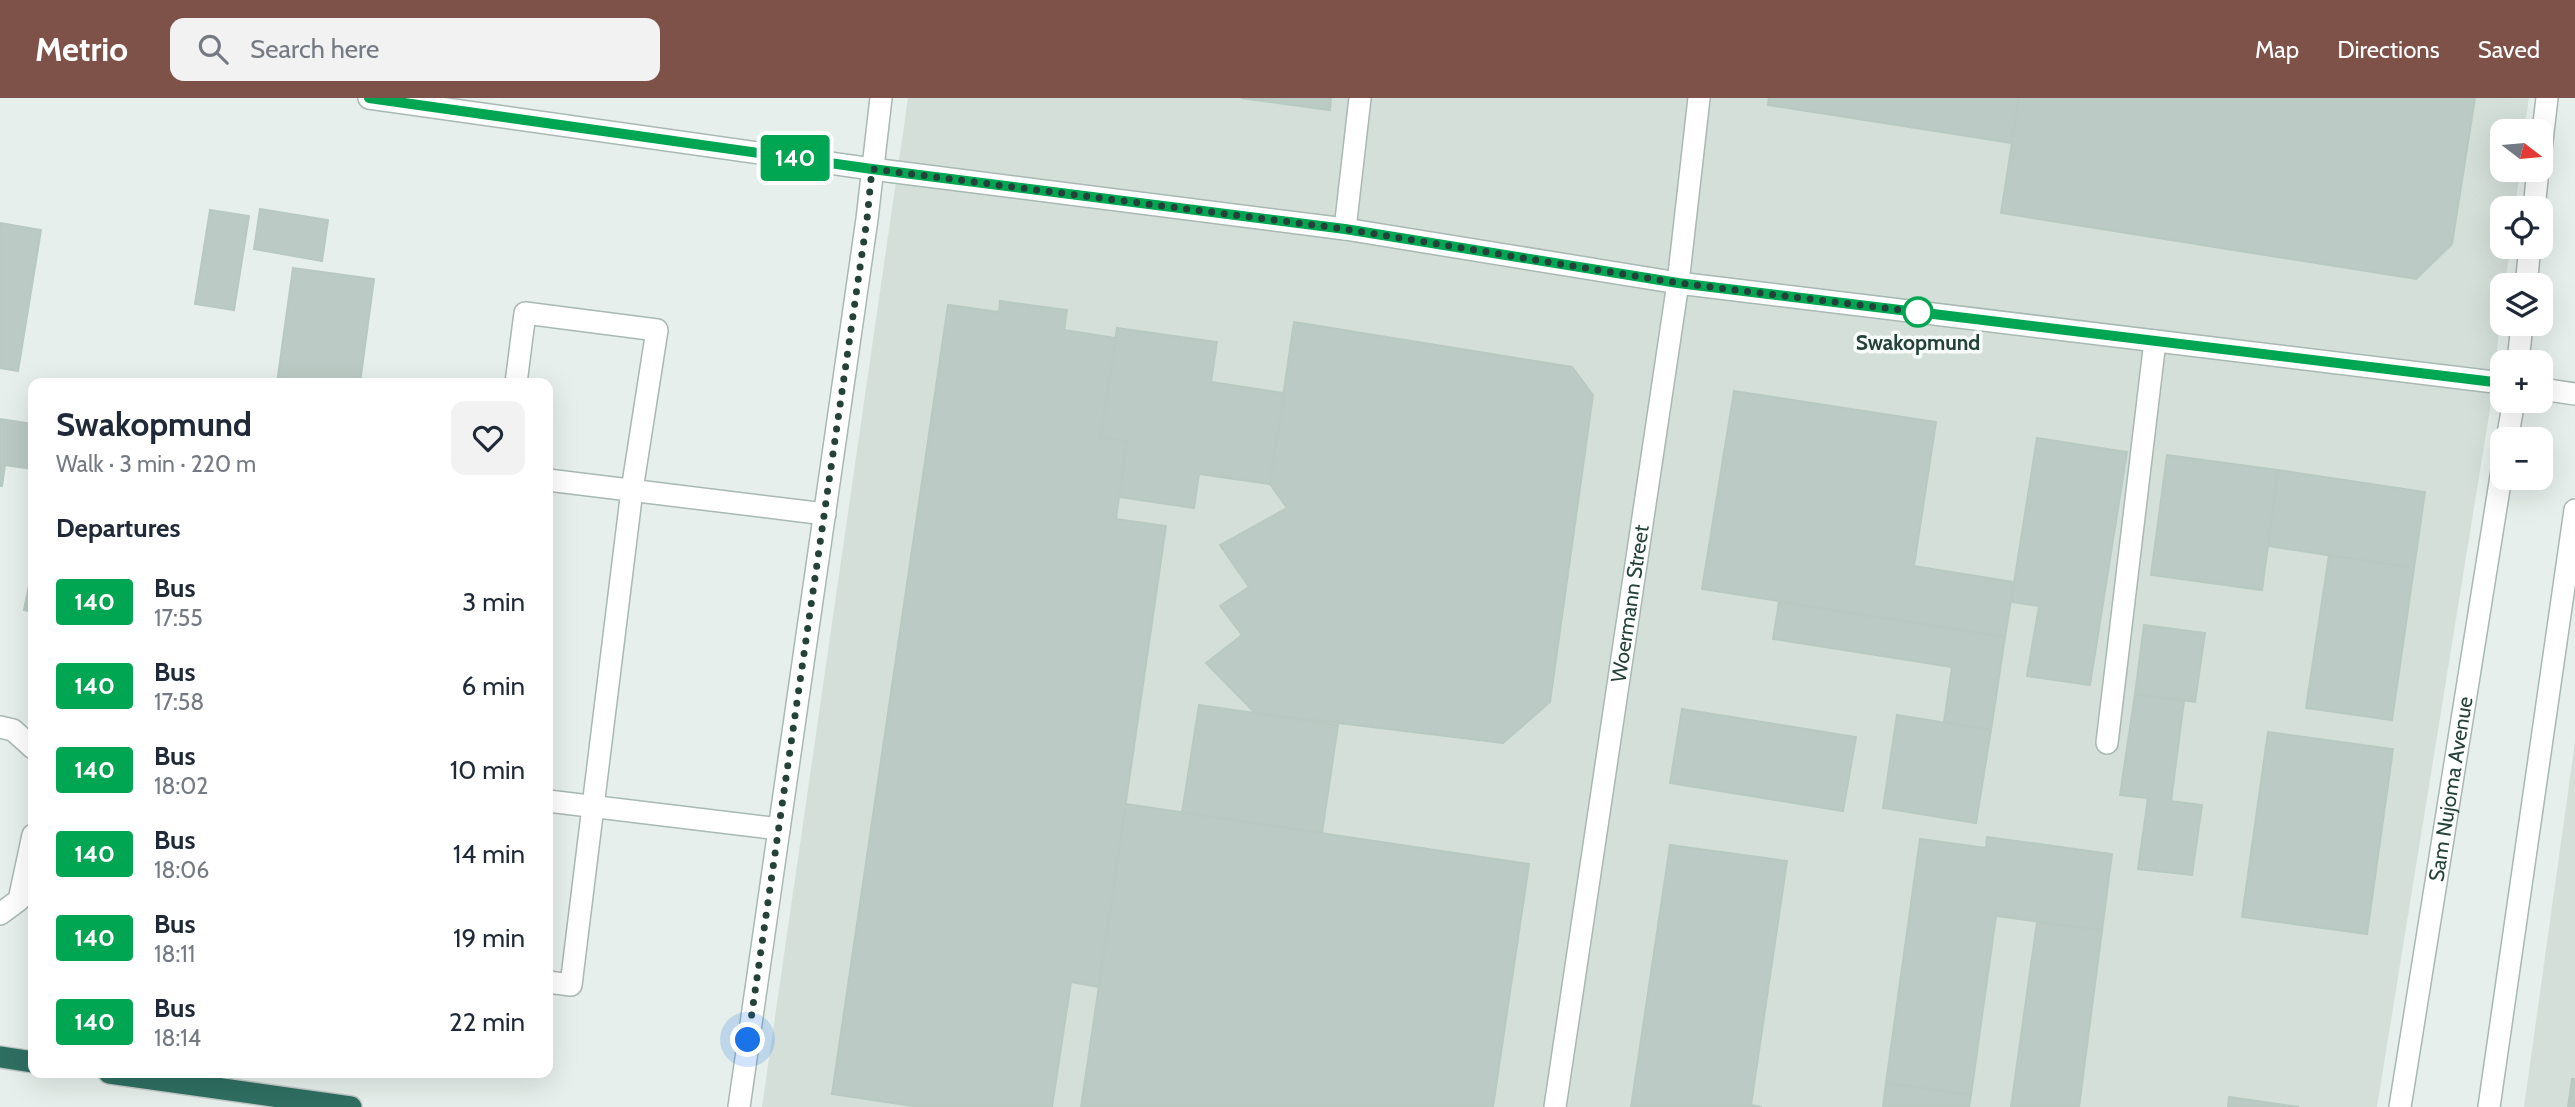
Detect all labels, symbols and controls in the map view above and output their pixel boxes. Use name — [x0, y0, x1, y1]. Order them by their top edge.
search box — [170, 18, 660, 81]
text: Metrio — [35, 29, 128, 69]
icon: search — [194, 30, 232, 68]
text: Search here — [250, 33, 379, 65]
text: Map — [2255, 35, 2299, 64]
text: Directions — [2337, 35, 2440, 64]
text: Saved — [2478, 35, 2540, 64]
north arrow — [2490, 119, 2553, 182]
map controls — [2490, 119, 2553, 490]
line badge: 140 — [755, 135, 835, 181]
text: 140 — [775, 143, 815, 172]
button: locate — [2490, 196, 2553, 259]
button: layers — [2490, 273, 2553, 336]
marker: Swakopmund — [1903, 297, 1933, 327]
place label: Swakopmund — [1856, 330, 1980, 355]
button: + — [2490, 350, 2553, 413]
button: heart — [451, 401, 525, 475]
text: Swakopmund — [56, 404, 252, 444]
button: − — [2490, 427, 2553, 490]
text: Walk · 3 min · 220 m — [56, 450, 256, 478]
text: Departures — [56, 512, 180, 544]
street label: Woermann Street — [1606, 523, 1654, 684]
text: Bus — [154, 572, 195, 604]
text: 3 min — [462, 586, 525, 618]
text: 140 — [74, 587, 115, 616]
text: 17:55 — [154, 604, 203, 632]
text: Bus — [154, 656, 195, 688]
text: 6 min — [462, 670, 525, 702]
text: 140 — [74, 671, 115, 700]
text: 17:58 — [154, 688, 204, 716]
street label: Sam Nujoma Avenue — [2423, 694, 2478, 883]
text: Bus — [154, 740, 195, 772]
text: 10 min — [450, 754, 525, 786]
text: 140 — [74, 755, 115, 784]
text: 18:02 — [154, 772, 208, 800]
text: Bus — [154, 824, 195, 856]
text: 14 min — [453, 838, 525, 870]
text: 140 — [74, 839, 115, 868]
text: 18:06 — [154, 856, 209, 884]
text: Bus — [154, 908, 195, 940]
text: 19 min — [453, 922, 525, 954]
text: 140 — [74, 923, 115, 952]
text: 18:11 — [154, 940, 195, 968]
text: Bus — [154, 992, 195, 1024]
text: 22 min — [449, 1006, 525, 1038]
text: 140 — [74, 1007, 115, 1036]
your location — [730, 1022, 765, 1057]
text: 18:14 — [154, 1024, 201, 1052]

